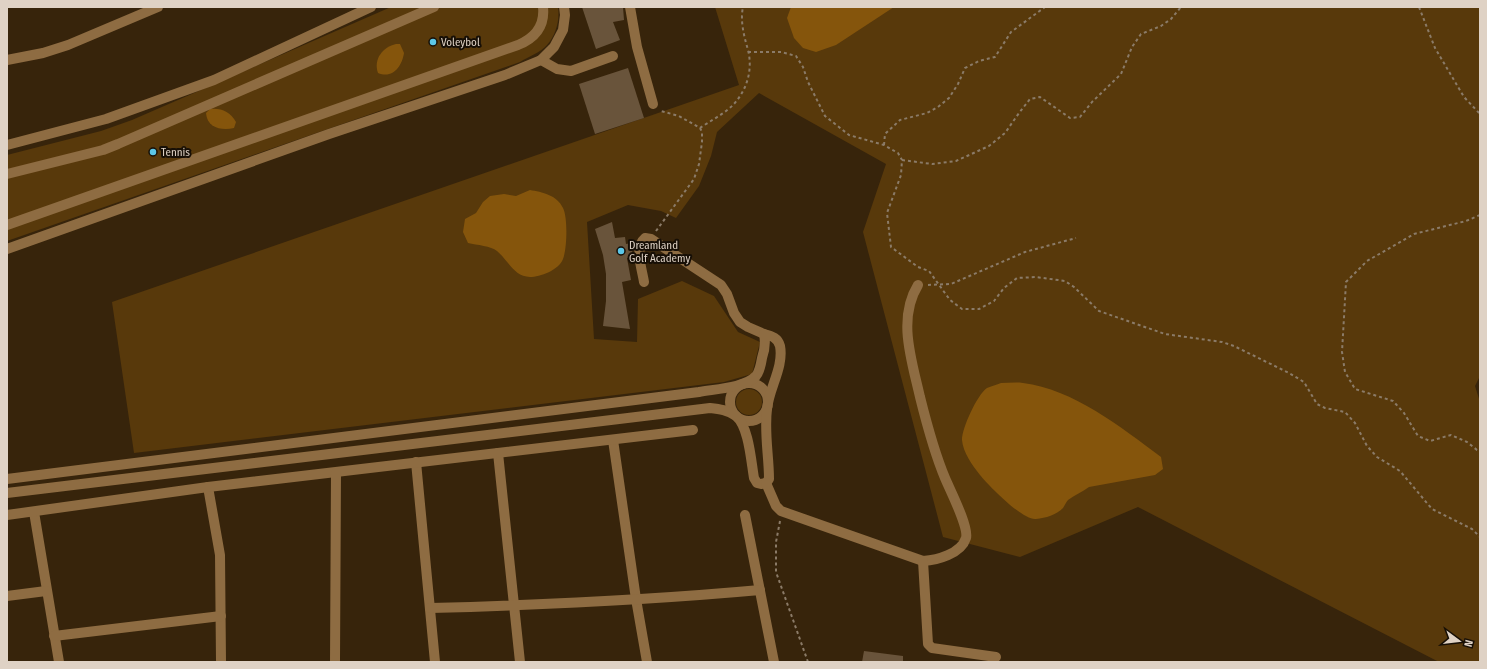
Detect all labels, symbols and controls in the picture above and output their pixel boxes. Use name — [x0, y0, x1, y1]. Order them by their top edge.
place label: Voleybol — [441, 36, 480, 49]
marker: Voleybol — [428, 37, 438, 47]
place label: Tennis — [161, 146, 190, 159]
marker: Tennis — [148, 147, 158, 157]
place label: Dreamland Golf Academy — [629, 239, 690, 265]
marker: Dreamland Golf Academy — [616, 246, 626, 256]
north arrow — [1439, 621, 1479, 661]
text: N — [1461, 639, 1475, 648]

